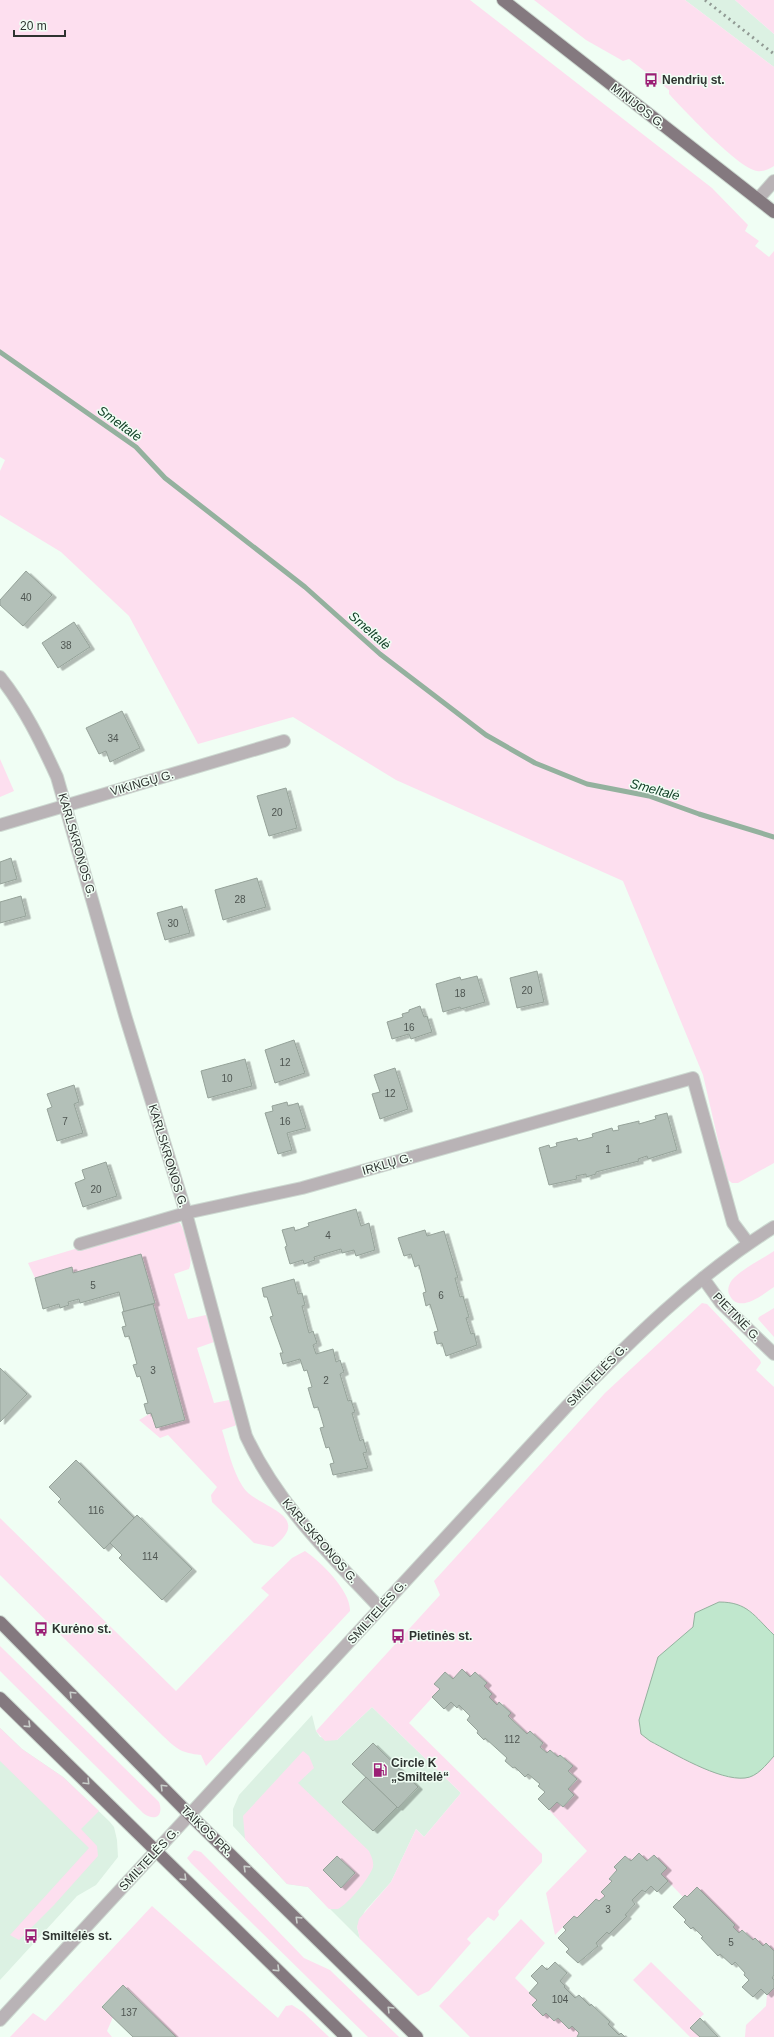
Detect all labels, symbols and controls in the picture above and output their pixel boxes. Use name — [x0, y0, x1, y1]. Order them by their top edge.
scale bar — [14, 12, 65, 38]
text: 20 m — [20, 19, 47, 33]
bus stop icon: Nendrių st. — [643, 72, 659, 88]
place label: Nendrių st. — [662, 73, 725, 87]
street label: MINIJOS G. — [608, 81, 668, 131]
water label: Smeltalė — [95, 402, 145, 444]
house number: 40 — [20, 592, 32, 603]
water label: Smeltalė — [346, 608, 394, 653]
house number: 38 — [60, 640, 72, 651]
house number: 34 — [107, 733, 119, 744]
street label: VIKINGŲ G. — [109, 767, 175, 799]
water label: Smeltalė — [629, 776, 681, 803]
street label: KARLSKRONOS G. — [55, 791, 99, 899]
house number: 20 — [271, 807, 283, 818]
house number: 28 — [234, 894, 246, 905]
house number: 30 — [167, 918, 179, 929]
house number: 20 — [521, 985, 533, 996]
house number: 18 — [454, 988, 466, 999]
house number: 16 — [403, 1022, 415, 1033]
house number: 12 — [279, 1057, 291, 1068]
house number: 10 — [221, 1073, 233, 1084]
house number: 12 — [384, 1088, 396, 1099]
street label: KARLSKRONOS G. — [146, 1103, 190, 1209]
house number: 7 — [62, 1116, 68, 1127]
house number: 16 — [279, 1116, 291, 1127]
house number: 1 — [605, 1144, 611, 1155]
street label: IRKLŲ G. — [360, 1150, 414, 1178]
house number: 20 — [90, 1184, 102, 1195]
house number: 4 — [325, 1230, 331, 1241]
house number: 5 — [90, 1280, 96, 1291]
house number: 6 — [438, 1290, 444, 1301]
street label: PIETINĖ G. — [710, 1290, 764, 1344]
street label: SMILTELĖS G. — [564, 1341, 630, 1409]
house number: 3 — [150, 1365, 156, 1376]
house number: 2 — [323, 1375, 329, 1386]
street label: KARLSKRONOS G. — [279, 1496, 361, 1586]
house number: 116 — [88, 1505, 104, 1516]
house number: 114 — [142, 1551, 158, 1562]
street label: SMILTELĖS G. — [345, 1577, 409, 1647]
bus stop icon: Kurėno st. — [33, 1621, 49, 1637]
place label: Kurėno st. — [52, 1622, 111, 1636]
bus stop icon: Pietinės st. — [390, 1628, 406, 1644]
place label: Pietinės st. — [409, 1629, 472, 1643]
one-way arrow — [69, 1691, 77, 1699]
one-way arrow — [23, 1720, 31, 1728]
house number: 112 — [504, 1734, 520, 1745]
place label: Circle K „Smiltelė“ — [391, 1756, 449, 1784]
fuel station icon: Circle K „Smiltelė“ — [372, 1762, 388, 1778]
one-way arrow — [82, 1777, 90, 1785]
one-way arrow — [160, 1784, 168, 1792]
street label: TAIKOS PR. — [178, 1803, 236, 1859]
street label: SMILTELĖS G. — [116, 1825, 182, 1893]
one-way arrow — [243, 1865, 251, 1873]
one-way arrow — [179, 1874, 187, 1881]
house number: 3 — [605, 1904, 611, 1915]
one-way arrow — [295, 1916, 303, 1924]
bus stop icon: Smiltelės st. — [23, 1928, 39, 1944]
place label: Smiltelės st. — [42, 1929, 112, 1943]
house number: 5 — [728, 1937, 734, 1948]
one-way arrow — [272, 1965, 280, 1972]
house number: 104 — [552, 1994, 569, 2005]
house number: 137 — [121, 2007, 138, 2018]
one-way arrow — [387, 2007, 395, 2014]

